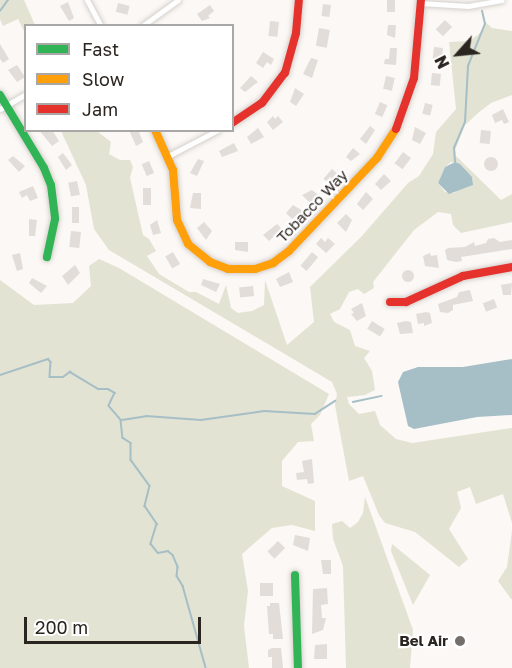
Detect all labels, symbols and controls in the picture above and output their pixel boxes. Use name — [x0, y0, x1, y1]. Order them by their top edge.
legend — [24, 24, 234, 132]
north arrow — [428, 24, 488, 84]
text: Fast — [82, 38, 119, 60]
text: N — [430, 52, 454, 72]
text: Slow — [82, 68, 124, 90]
text: Jam — [82, 98, 118, 120]
street label: Tobacco Way — [273, 166, 351, 246]
scale bar — [27, 605, 204, 643]
text: 200 m — [35, 616, 88, 638]
place label: Bel Air — [399, 632, 448, 650]
marker: Bel Air — [453, 634, 467, 648]

